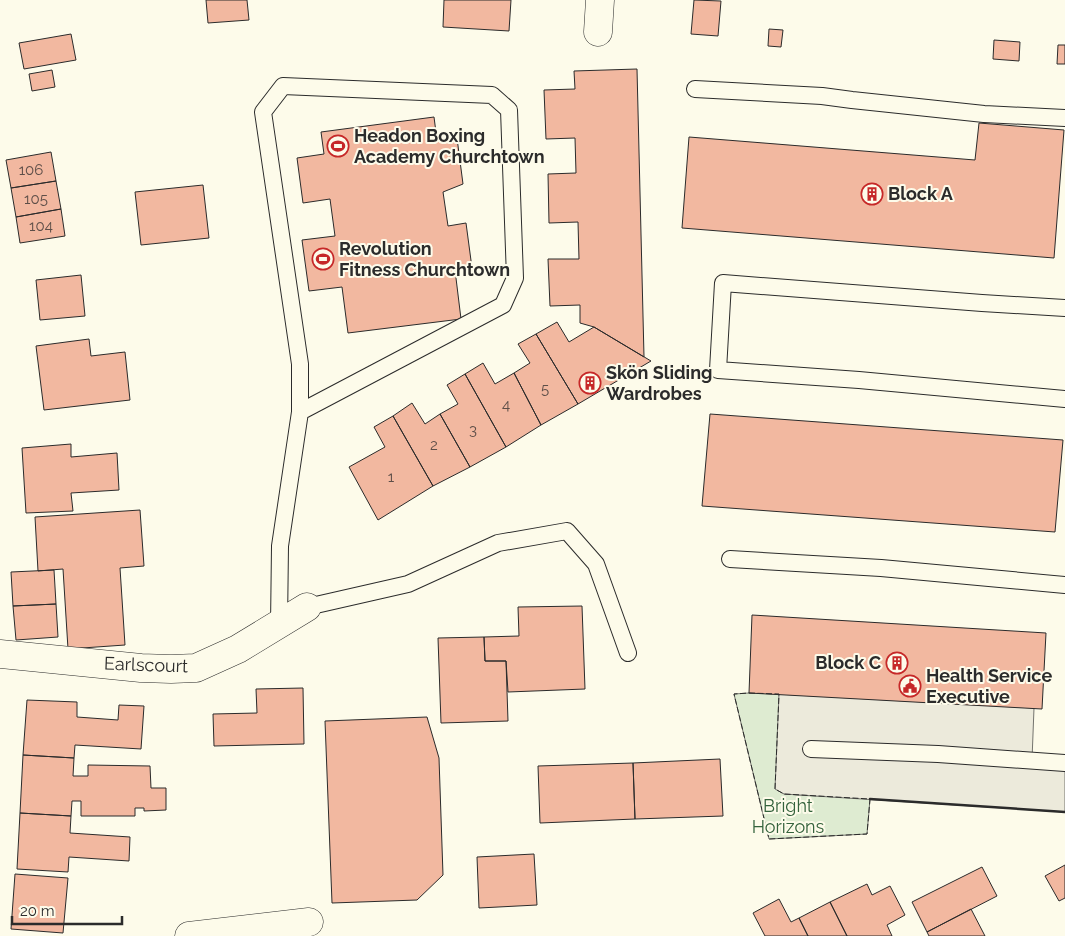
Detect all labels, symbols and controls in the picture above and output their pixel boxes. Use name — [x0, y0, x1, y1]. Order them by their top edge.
place label: Headon Boxing Academy Churchtown — [354, 125, 545, 167]
sports icon: Headon Boxing Academy Churchtown — [326, 134, 350, 158]
house number: 106 — [19, 161, 43, 179]
building icon: Block A — [860, 182, 884, 206]
place label: Block A — [888, 183, 954, 204]
house number: 105 — [24, 190, 48, 208]
house number: 104 — [29, 217, 53, 235]
place label: Revolution Fitness Churchtown — [339, 238, 510, 280]
sports icon: Revolution Fitness Churchtown — [311, 247, 335, 271]
place label: Skön Sliding Wardrobes — [606, 362, 712, 404]
building icon: Skön Sliding Wardrobes — [578, 371, 602, 395]
house number: 5 — [541, 380, 549, 398]
house number: 4 — [502, 396, 510, 414]
house number: 3 — [469, 421, 477, 439]
house number: 2 — [430, 436, 438, 454]
house number: 1 — [388, 468, 395, 486]
building icon: Block C — [885, 651, 909, 675]
place label: Block C — [815, 652, 881, 673]
street label: Earlscourt — [104, 653, 188, 676]
place label: Health Service Executive — [926, 665, 1052, 707]
public building icon: Health Service Executive — [898, 674, 922, 698]
park label: Bright Horizons — [752, 795, 825, 837]
scale bar — [12, 894, 122, 926]
text: 20 m — [20, 902, 55, 920]

